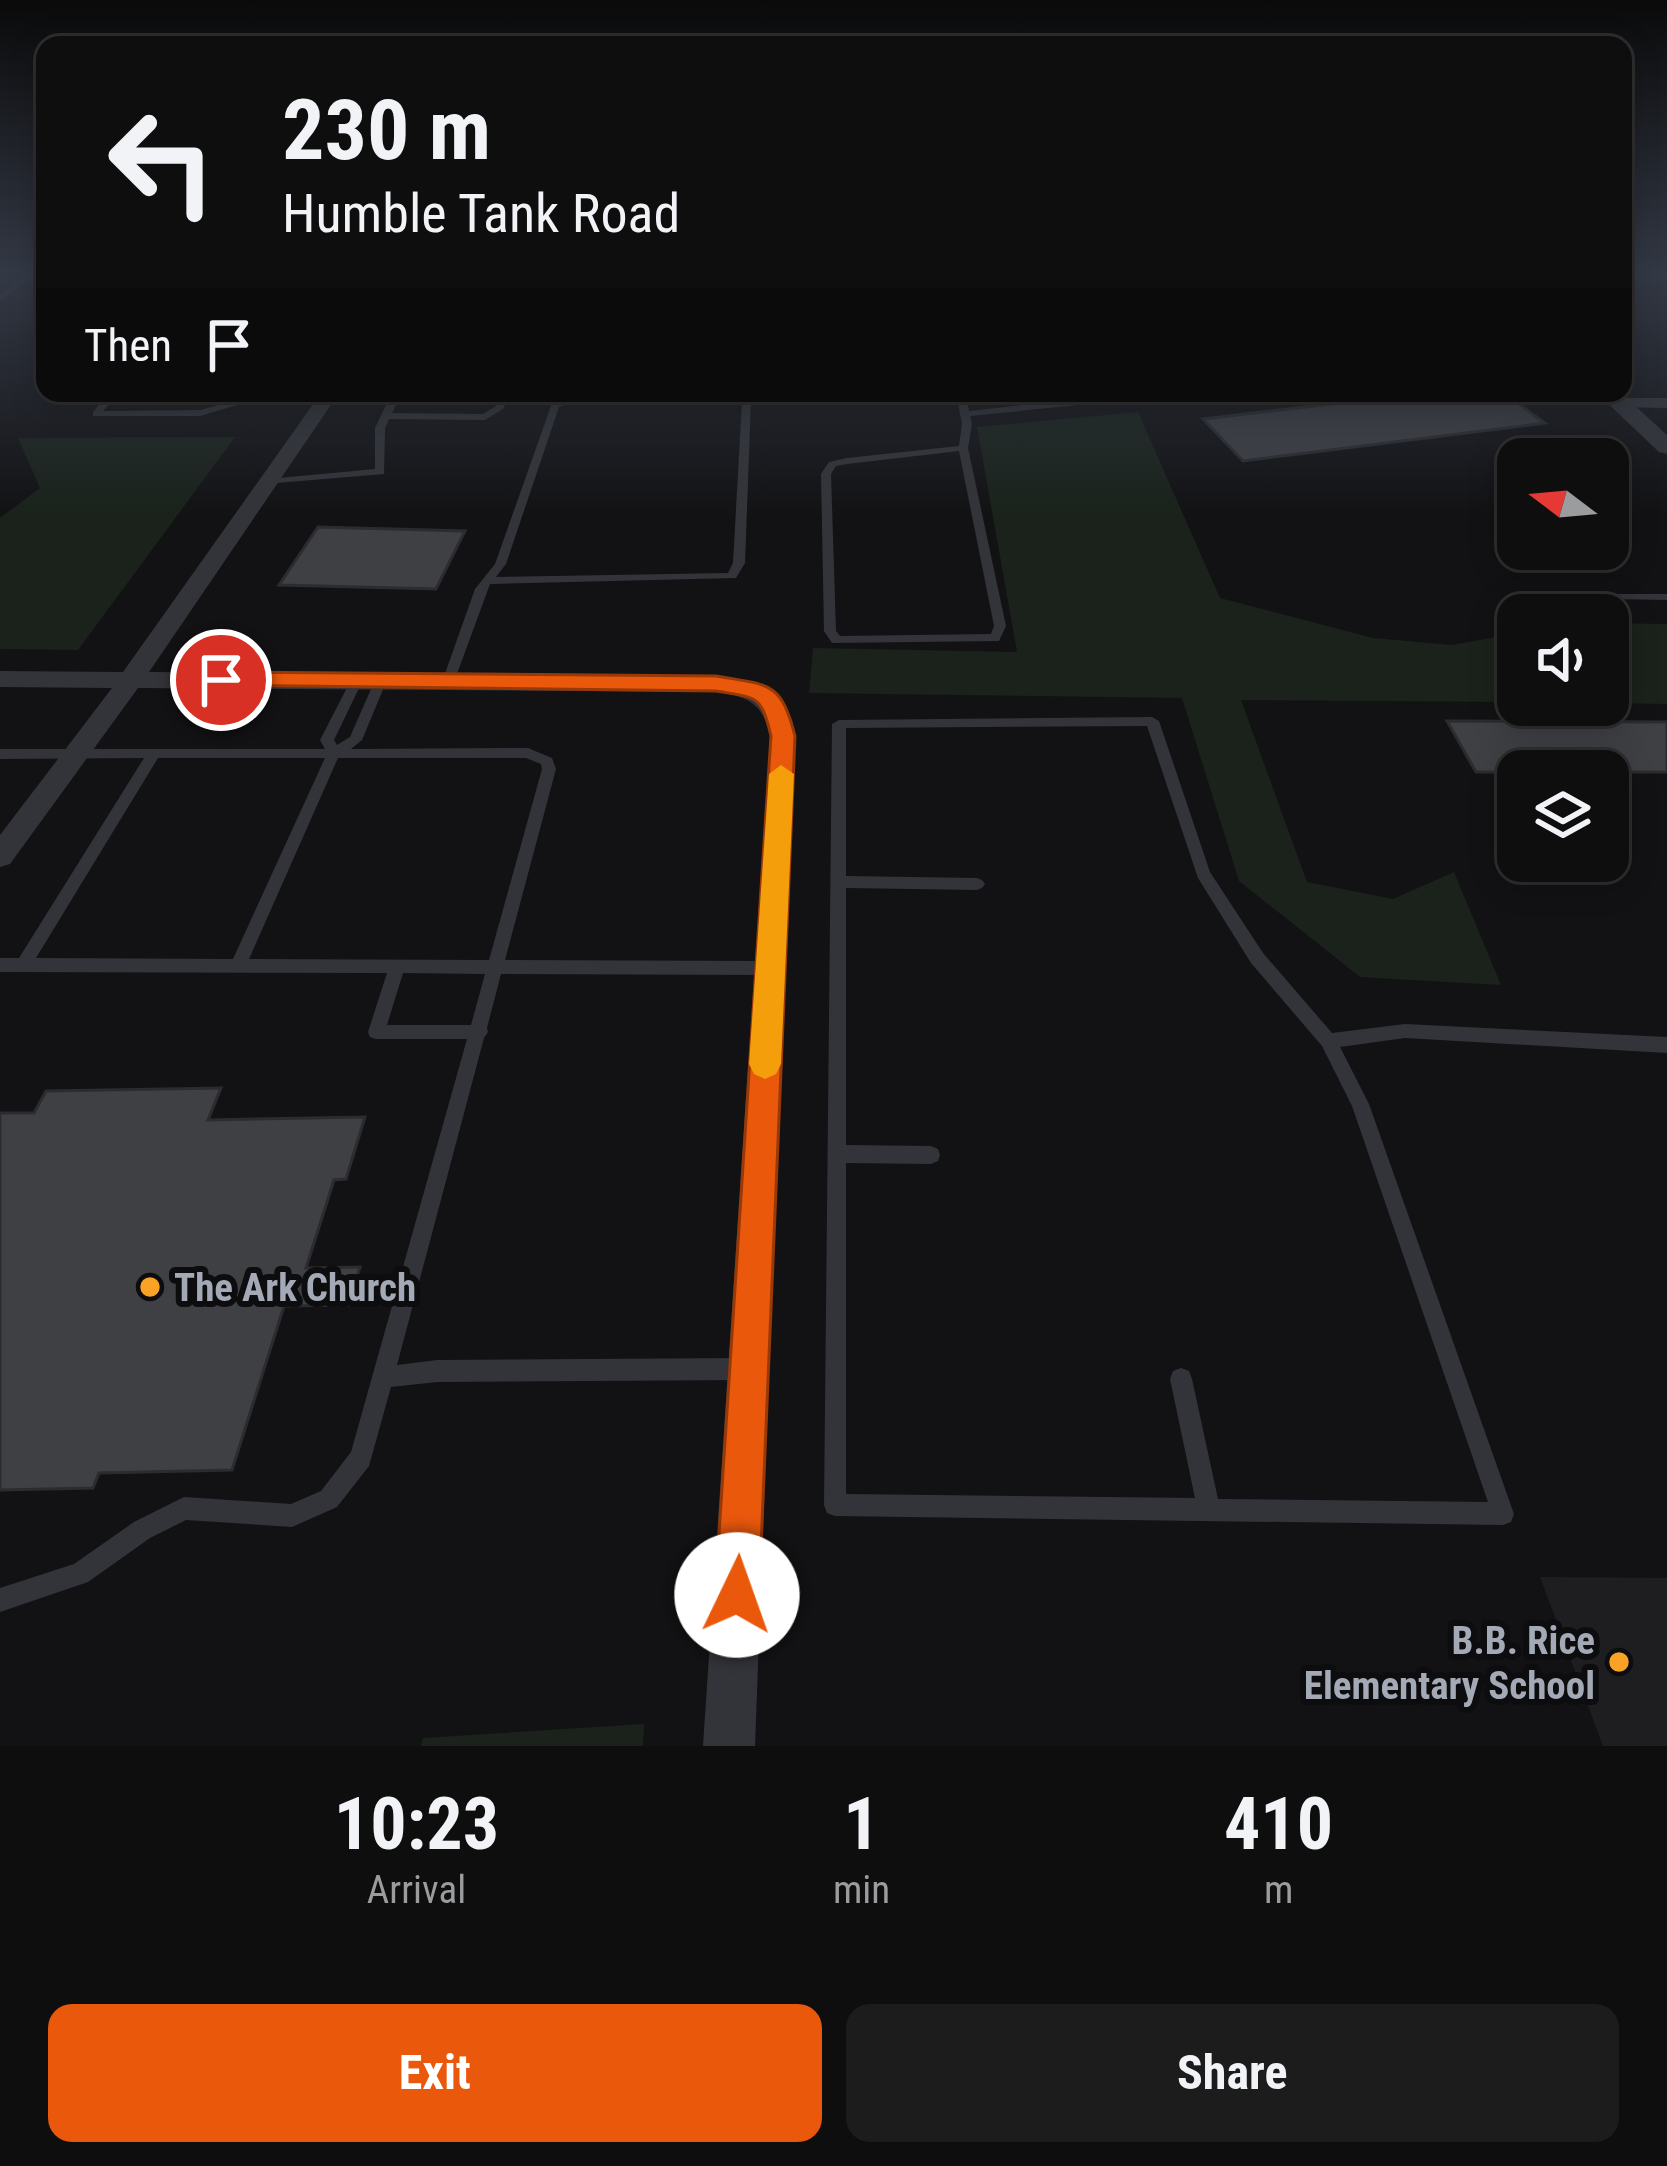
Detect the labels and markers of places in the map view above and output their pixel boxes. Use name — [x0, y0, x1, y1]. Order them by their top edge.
pin — [170, 629, 272, 731]
place label: The Ark Church — [174, 1265, 416, 1311]
marker: The Ark Church — [137, 1274, 163, 1300]
place label: B.B. Rice Elementary School — [1304, 1618, 1595, 1709]
marker: B.B. Rice Elementary School — [1606, 1649, 1632, 1675]

